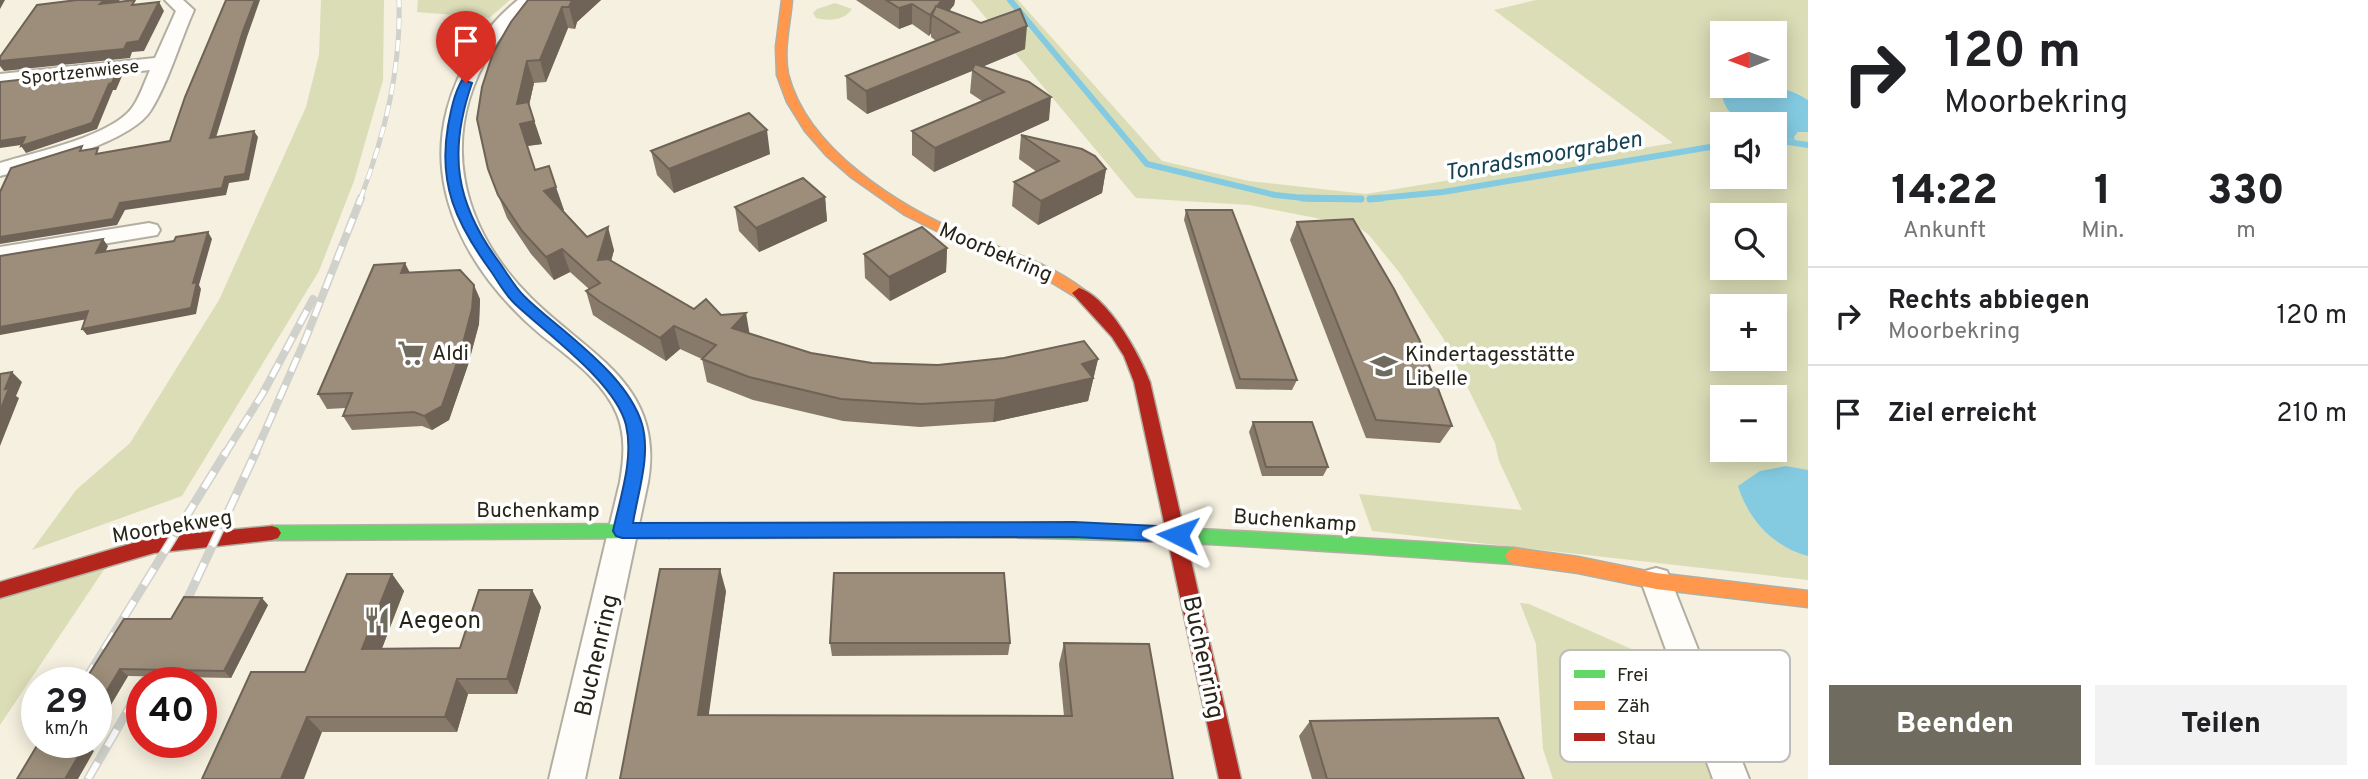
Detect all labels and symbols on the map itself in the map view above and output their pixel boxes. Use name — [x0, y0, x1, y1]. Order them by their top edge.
pin — [436, 11, 496, 83]
north arrow — [1710, 21, 1787, 98]
street label: Sportzenwiese — [20, 56, 140, 91]
water label: Tonradsmoorgraben — [1442, 126, 1645, 189]
street label: Moorbekring — [935, 217, 1056, 289]
supermarket icon: Aldi — [396, 338, 426, 368]
place label: Aldi — [432, 341, 469, 368]
place label: Kindertagesstätte Libelle — [1405, 342, 1575, 393]
school or university icon: Kindertagesstätte Libelle — [1369, 351, 1399, 381]
street label: Buchenkamp — [476, 498, 600, 525]
position arrow — [1141, 498, 1215, 572]
street label: Buchenkamp — [1232, 504, 1357, 539]
street label: Moorbekweg — [110, 505, 234, 550]
street label: Buchenring — [569, 591, 627, 720]
street label: Buchenring — [1174, 593, 1230, 722]
restaurant icon: Aegeon — [362, 605, 392, 635]
place label: Aegeon — [398, 607, 481, 637]
legend — [1560, 650, 1790, 762]
text: Frei — [1617, 664, 1648, 688]
speed limit sign: 40 — [126, 667, 217, 758]
text: Zäh — [1617, 695, 1650, 719]
text: Stau — [1617, 727, 1656, 751]

